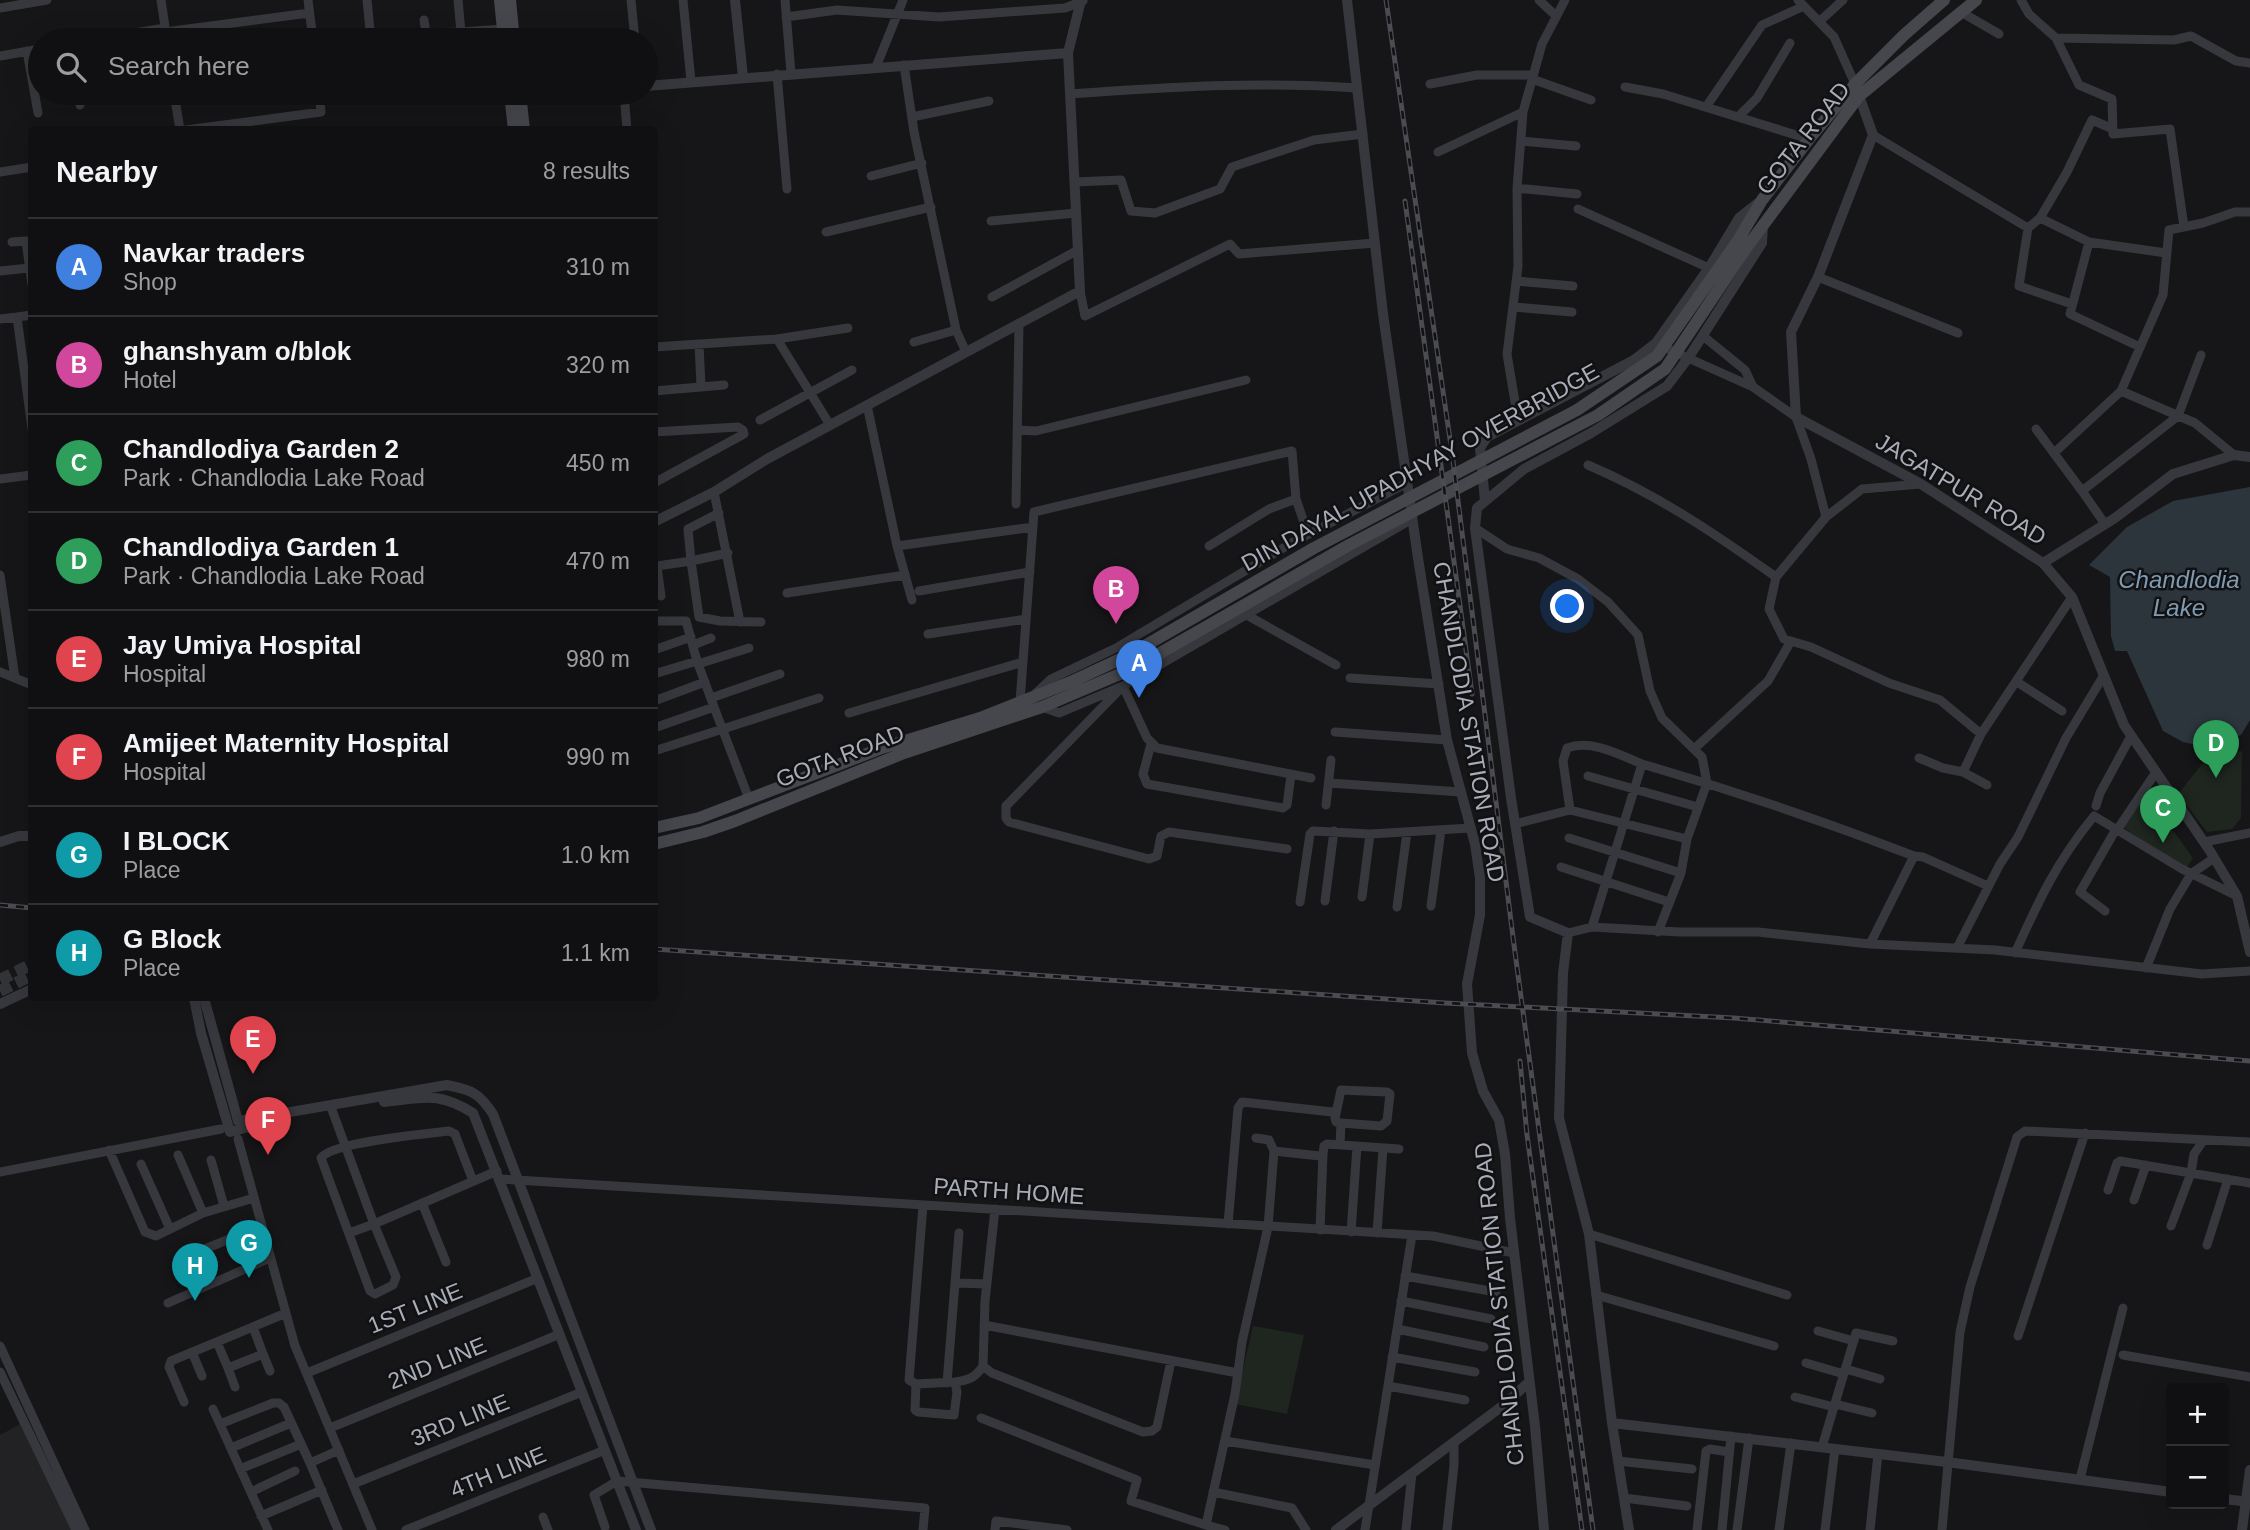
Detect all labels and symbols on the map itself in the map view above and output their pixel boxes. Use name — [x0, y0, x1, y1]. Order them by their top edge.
street label: GOTA ROAD — [1751, 77, 1855, 199]
street label: DIN DAYAL UPADHYAY OVERBRIDGE — [1237, 358, 1603, 576]
street label: JAGATPUR ROAD — [1871, 428, 2051, 550]
street label: CHANDLODIA STATION ROAD — [1428, 560, 1510, 884]
pin: B — [1093, 566, 1139, 624]
water label: Chandlodia Lake — [2118, 566, 2240, 621]
your location — [1550, 589, 1584, 623]
pin: A — [1116, 640, 1162, 698]
street label: GOTA ROAD — [772, 720, 908, 792]
pin: D — [2193, 720, 2239, 778]
pin: C — [2140, 785, 2186, 843]
pin: E — [230, 1016, 276, 1074]
pin: F — [245, 1097, 291, 1155]
street label: CHANDLODIA STATION ROAD — [1469, 1141, 1529, 1467]
street label: PARTH HOME — [933, 1173, 1085, 1209]
pin: G — [226, 1220, 272, 1278]
pin: H — [172, 1243, 218, 1301]
street label: 1ST LINE — [364, 1277, 466, 1339]
street label: 2ND LINE — [384, 1332, 490, 1394]
street label: 3RD LINE — [407, 1389, 513, 1451]
street label: 4TH LINE — [446, 1441, 550, 1503]

